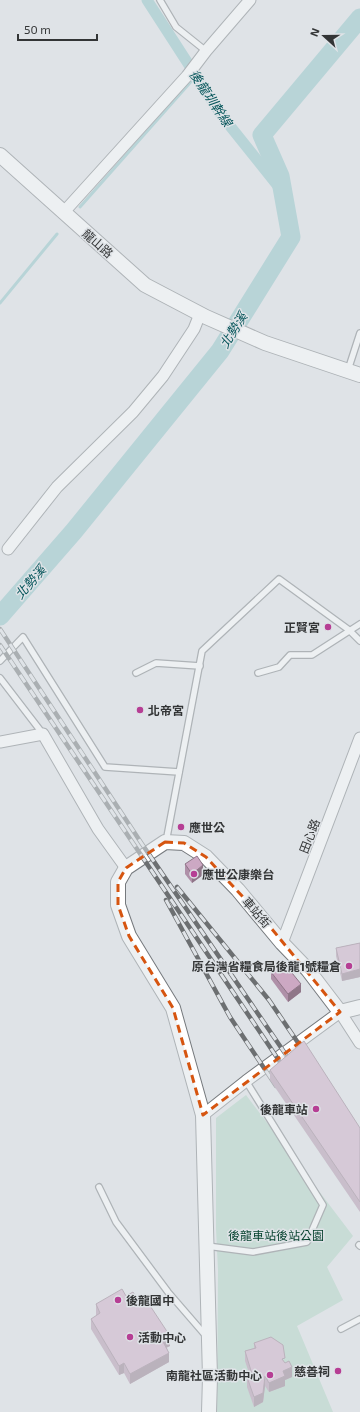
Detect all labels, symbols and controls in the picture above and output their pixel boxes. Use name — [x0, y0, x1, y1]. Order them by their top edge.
scale bar — [18, 16, 97, 42]
north arrow — [304, 16, 344, 56]
text: 50 m — [24, 22, 51, 36]
text: N — [307, 26, 322, 38]
water label: 後龍圳幹線 — [186, 67, 237, 131]
street label: 龍山路 — [80, 226, 116, 260]
water label: 北勢溪 — [216, 308, 251, 351]
water label: 北勢溪 — [11, 561, 50, 602]
place label: 正賢宮 — [284, 620, 320, 634]
marker: 正賢宮 — [323, 622, 333, 632]
place label: 北帝宮 — [148, 703, 184, 717]
marker: 北帝宮 — [135, 705, 145, 715]
street label: 田心路 — [296, 817, 322, 855]
place label: 應世公 — [189, 820, 225, 834]
marker: 應世公 — [176, 822, 186, 832]
place label: 應世公康樂台 — [202, 867, 274, 881]
marker: 應世公康樂台 — [189, 869, 199, 879]
street label: 車站街 — [240, 894, 274, 930]
place label: 原台灣省糧食局後龍1號糧倉 — [192, 959, 341, 973]
marker: 原台灣省糧食局後龍1號糧倉 — [344, 961, 354, 971]
place label: 後龍車站 — [260, 1102, 308, 1116]
marker: 後龍車站 — [311, 1104, 321, 1114]
park label: 後龍車站後站公園 — [228, 1228, 324, 1242]
place label: 後龍國中 — [126, 1293, 174, 1307]
marker: 後龍國中 — [113, 1295, 123, 1305]
place label: 活動中心 — [138, 1330, 186, 1344]
marker: 活動中心 — [125, 1332, 135, 1342]
place label: 慈善祠 — [294, 1364, 330, 1378]
marker: 慈善祠 — [333, 1366, 343, 1376]
place label: 南龍社區活動中心 — [166, 1368, 262, 1382]
marker: 南龍社區活動中心 — [265, 1370, 275, 1380]

